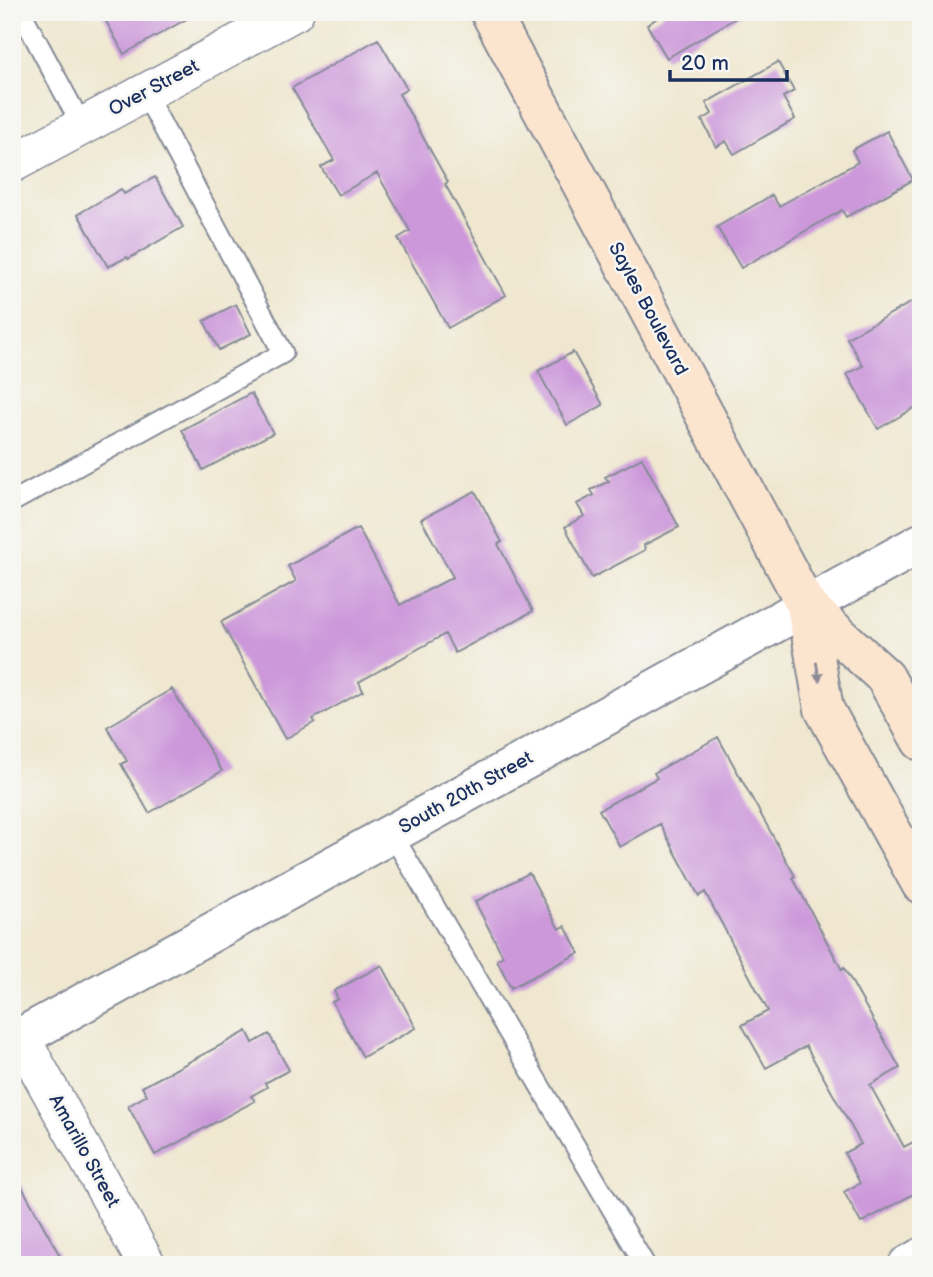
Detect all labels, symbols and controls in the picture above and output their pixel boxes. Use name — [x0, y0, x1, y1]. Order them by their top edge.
scale bar — [670, 38, 788, 82]
text: 20 m — [681, 51, 729, 76]
street label: Over Street — [105, 55, 203, 121]
street label: Sayles Boulevard — [603, 239, 693, 379]
one-way arrow — [813, 661, 824, 683]
street label: South 20th Street — [395, 747, 537, 839]
street label: Amarillo Street — [44, 1091, 125, 1212]

